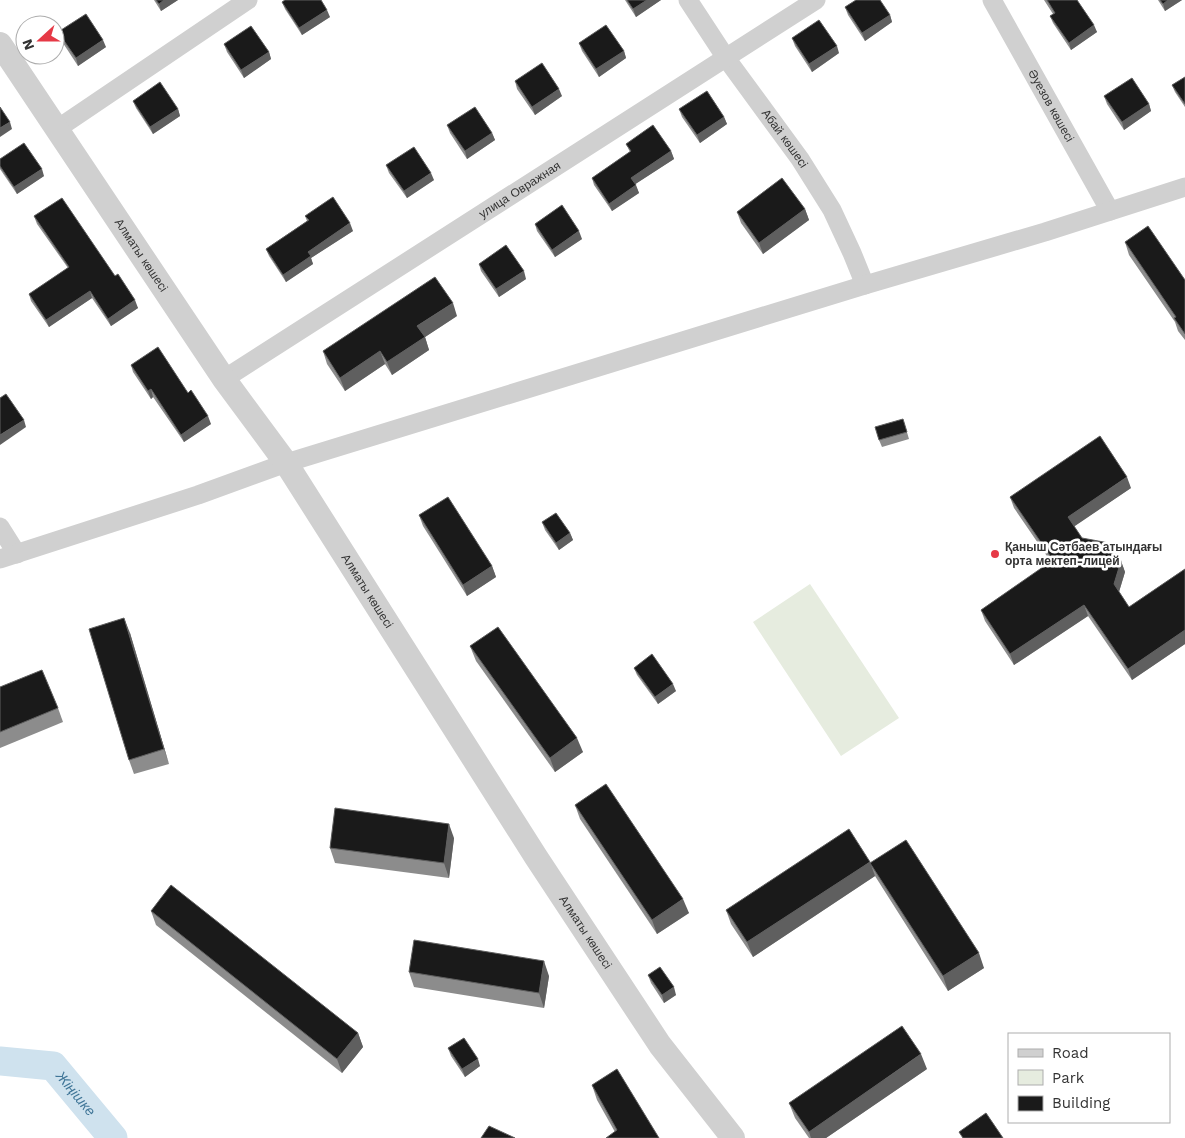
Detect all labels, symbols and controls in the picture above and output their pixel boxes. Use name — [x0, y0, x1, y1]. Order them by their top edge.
north arrow — [15, 15, 65, 65]
text: N — [19, 37, 37, 52]
street label: Әуезов көшесі — [1025, 67, 1077, 144]
street label: Абай көшесі — [759, 106, 811, 170]
street label: улица Овражная — [476, 158, 563, 221]
street label: Алматы көшесі — [112, 216, 171, 294]
place label: Қаныш Сәтбаев атындағы орта мектеп-лицей — [1005, 540, 1162, 568]
marker: Қаныш Сәтбаев атындағы орта мектеп-лицей — [989, 548, 1001, 560]
street label: Алматы көшесі — [339, 551, 396, 631]
street label: Алматы көшесі — [556, 893, 615, 971]
legend — [1008, 1033, 1170, 1123]
text: Road — [1052, 1044, 1089, 1062]
water label: Жіңішке — [52, 1067, 99, 1119]
text: Park — [1052, 1069, 1085, 1087]
text: Building — [1052, 1094, 1110, 1112]

